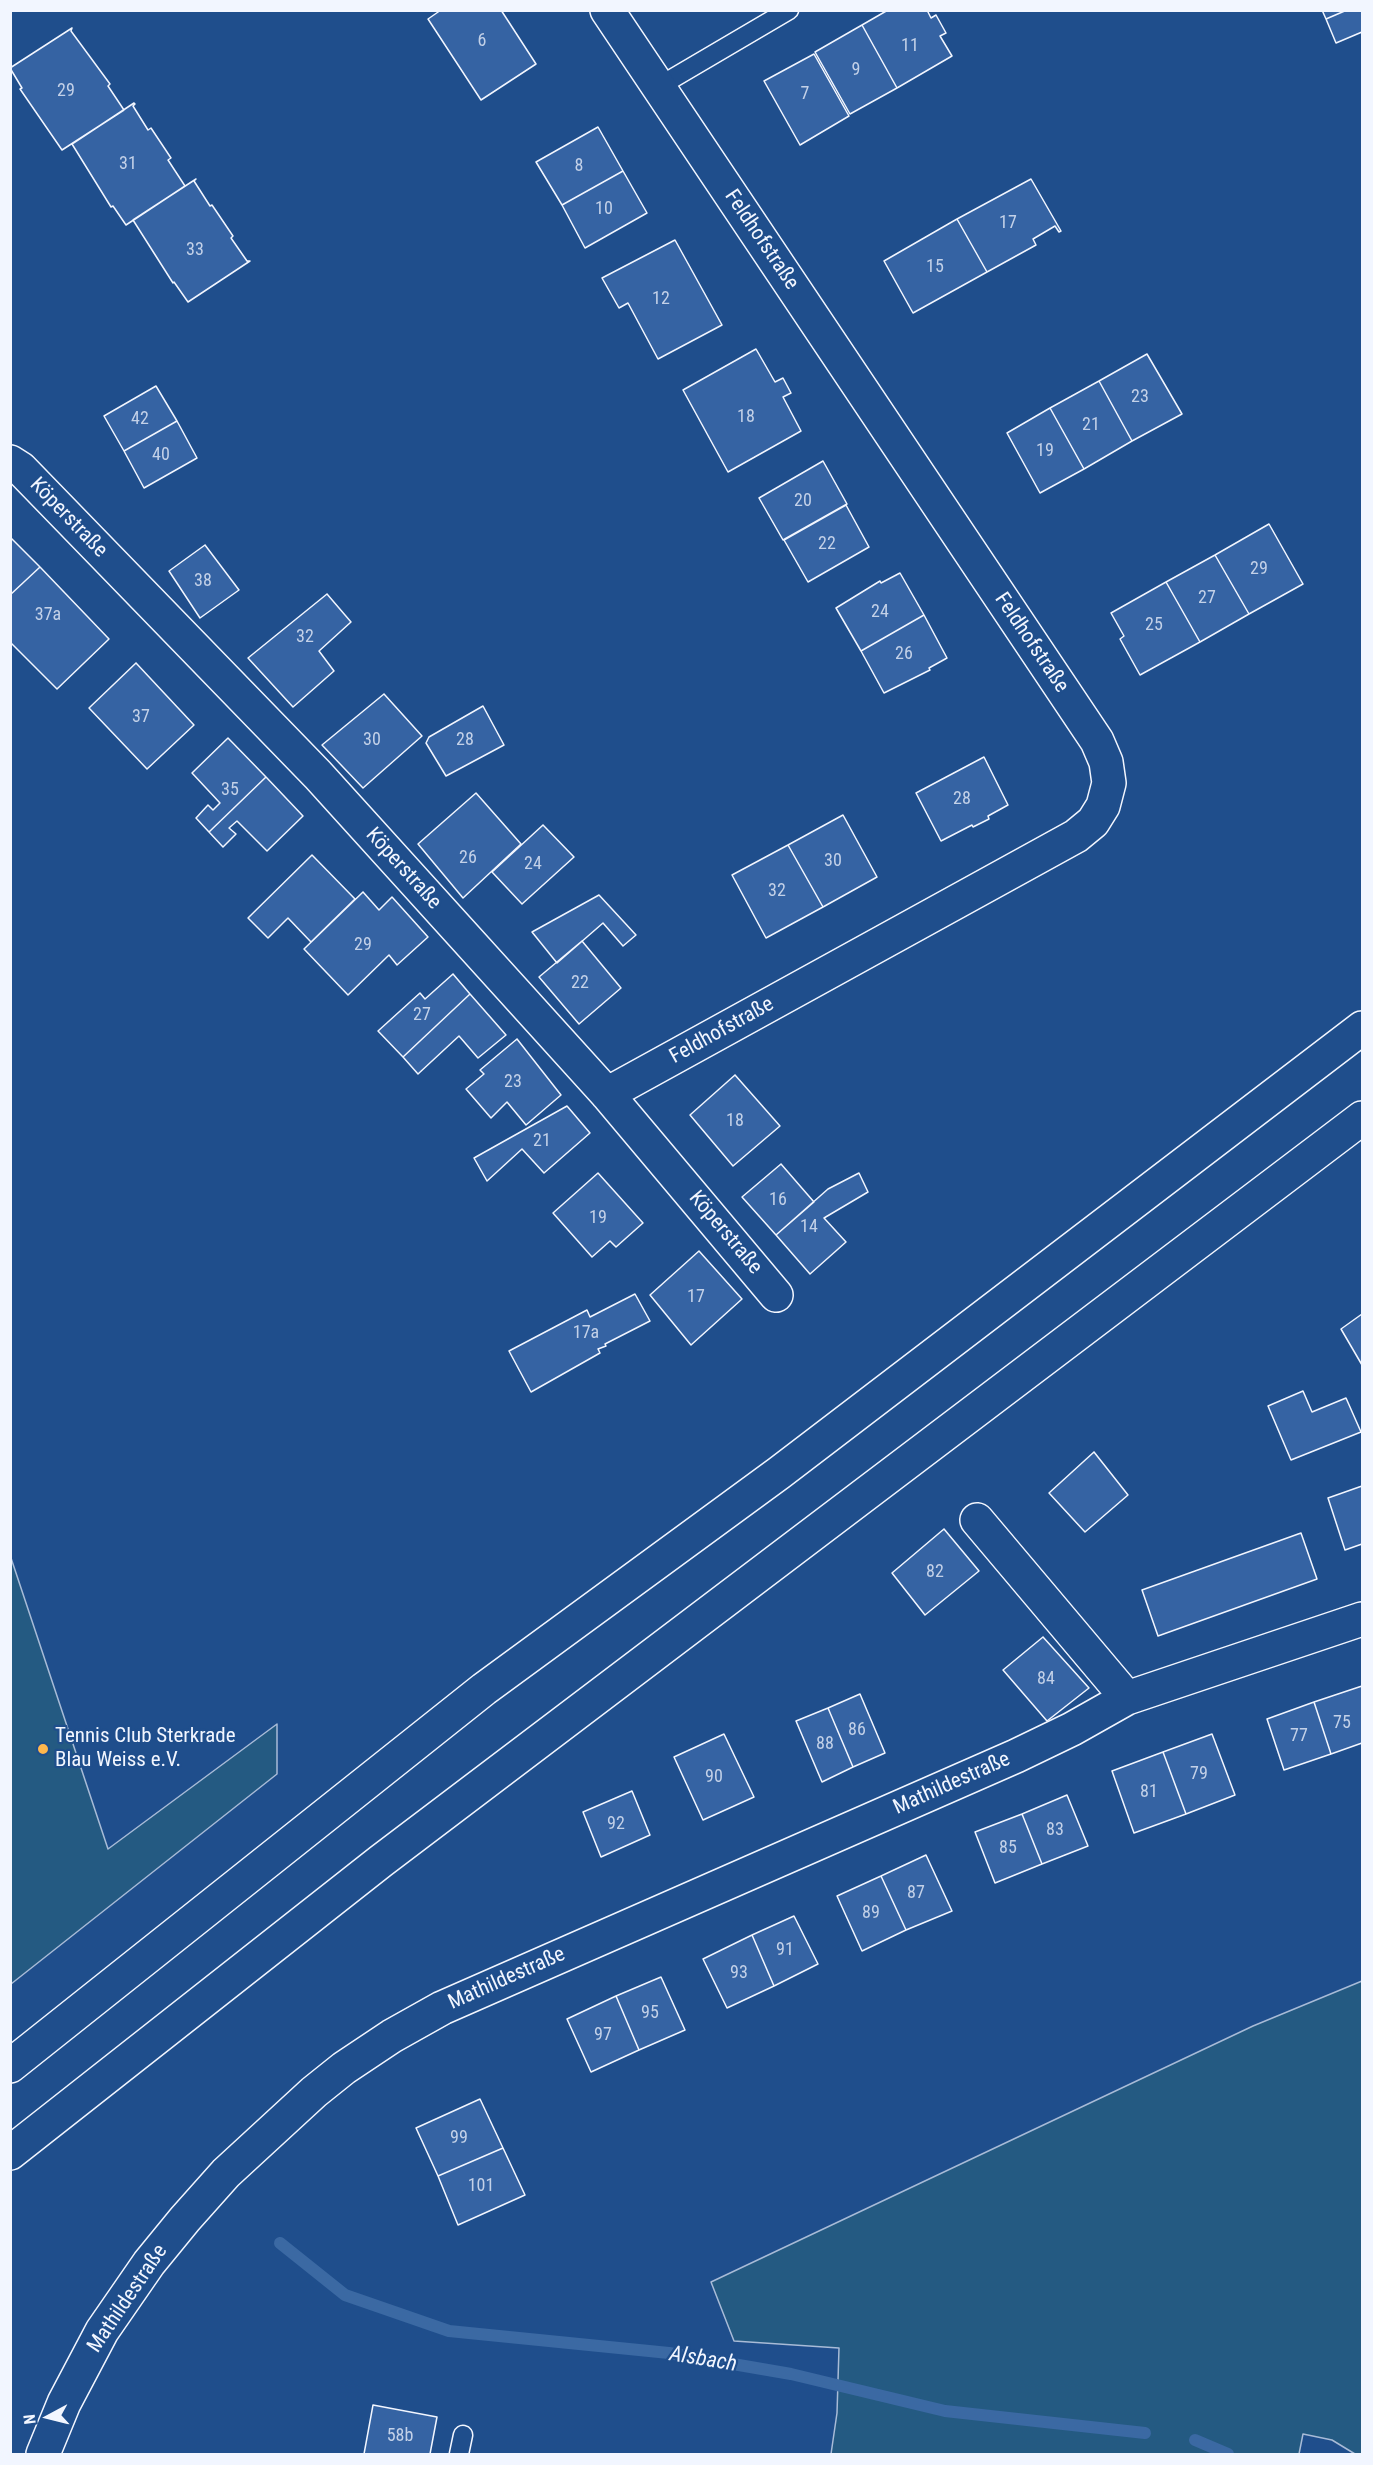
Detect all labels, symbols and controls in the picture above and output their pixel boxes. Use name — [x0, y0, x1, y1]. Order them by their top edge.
house number: 6 — [478, 30, 486, 52]
house number: 11 — [901, 35, 919, 57]
house number: 9 — [852, 59, 860, 81]
house number: 29 — [57, 80, 75, 102]
house number: 7 — [801, 83, 809, 105]
house number: 31 — [119, 153, 137, 175]
house number: 8 — [575, 155, 583, 177]
street label: Feldhofstraße — [718, 185, 804, 295]
house number: 10 — [595, 198, 613, 220]
house number: 17 — [999, 212, 1017, 234]
house number: 33 — [186, 239, 204, 261]
house number: 15 — [926, 256, 944, 278]
house number: 12 — [652, 288, 670, 310]
house number: 23 — [1131, 386, 1149, 408]
house number: 18 — [737, 406, 755, 428]
house number: 42 — [131, 408, 149, 430]
house number: 21 — [1082, 414, 1100, 436]
house number: 19 — [1036, 440, 1054, 462]
house number: 40 — [152, 444, 170, 466]
street label: Köperstraße — [24, 473, 112, 563]
house number: 20 — [794, 490, 812, 512]
house number: 22 — [818, 533, 836, 555]
house number: 29 — [1250, 558, 1268, 580]
house number: 38 — [194, 570, 212, 592]
house number: 27 — [1198, 587, 1216, 609]
street label: Feldhofstraße — [988, 588, 1074, 698]
house number: 24 — [871, 601, 889, 623]
house number: 37a — [35, 604, 61, 626]
house number: 25 — [1145, 614, 1163, 636]
house number: 32 — [296, 626, 314, 648]
house number: 26 — [895, 643, 913, 665]
house number: 37 — [132, 706, 150, 728]
house number: 30 — [363, 729, 381, 751]
house number: 28 — [456, 729, 474, 751]
house number: 35 — [221, 779, 239, 801]
house number: 28 — [953, 788, 971, 810]
street label: Köperstraße — [360, 823, 446, 915]
house number: 26 — [459, 847, 477, 869]
house number: 30 — [824, 850, 842, 872]
house number: 24 — [524, 853, 542, 875]
house number: 32 — [768, 880, 786, 902]
house number: 29 — [354, 934, 372, 956]
house number: 22 — [571, 972, 589, 994]
street label: Feldhofstraße — [666, 992, 778, 1070]
house number: 27 — [413, 1004, 431, 1026]
house number: 23 — [504, 1071, 522, 1093]
house number: 18 — [726, 1110, 744, 1132]
house number: 21 — [533, 1130, 551, 1152]
street label: Köperstraße — [683, 1186, 767, 1280]
house number: 16 — [769, 1189, 787, 1211]
house number: 19 — [589, 1207, 607, 1229]
house number: 14 — [800, 1216, 818, 1238]
house number: 17 — [687, 1286, 705, 1308]
house number: 17a — [573, 1322, 599, 1344]
house number: 82 — [926, 1561, 944, 1583]
house number: 84 — [1037, 1668, 1055, 1690]
house number: 75 — [1333, 1712, 1351, 1734]
house number: 86 — [848, 1719, 866, 1741]
place label: Tennis Club Sterkrade Blau Weiss e.V. — [55, 1724, 235, 1774]
house number: 77 — [1290, 1725, 1308, 1747]
house number: 88 — [816, 1733, 834, 1755]
marker: Tennis Club Sterkrade Blau Weiss e.V. — [36, 1742, 50, 1756]
street label: Mathildestraße — [890, 1747, 1014, 1821]
house number: 79 — [1190, 1763, 1208, 1785]
house number: 90 — [705, 1766, 723, 1788]
house number: 81 — [1140, 1781, 1158, 1803]
house number: 92 — [607, 1813, 625, 1835]
house number: 83 — [1046, 1819, 1064, 1841]
house number: 85 — [999, 1837, 1017, 1859]
house number: 87 — [907, 1882, 925, 1904]
house number: 89 — [862, 1902, 880, 1924]
house number: 91 — [776, 1939, 794, 1961]
street label: Mathildestraße — [445, 1942, 569, 2016]
house number: 93 — [730, 1962, 748, 1984]
house number: 95 — [641, 2002, 659, 2024]
house number: 97 — [594, 2024, 612, 2046]
house number: 99 — [450, 2127, 468, 2149]
house number: 101 — [468, 2175, 494, 2197]
street label: Mathildestraße — [83, 2240, 173, 2358]
water label: Alsbach — [667, 2342, 739, 2378]
north arrow — [18, 2387, 78, 2447]
text: N — [20, 2413, 40, 2425]
house number: 58b — [387, 2425, 413, 2447]

